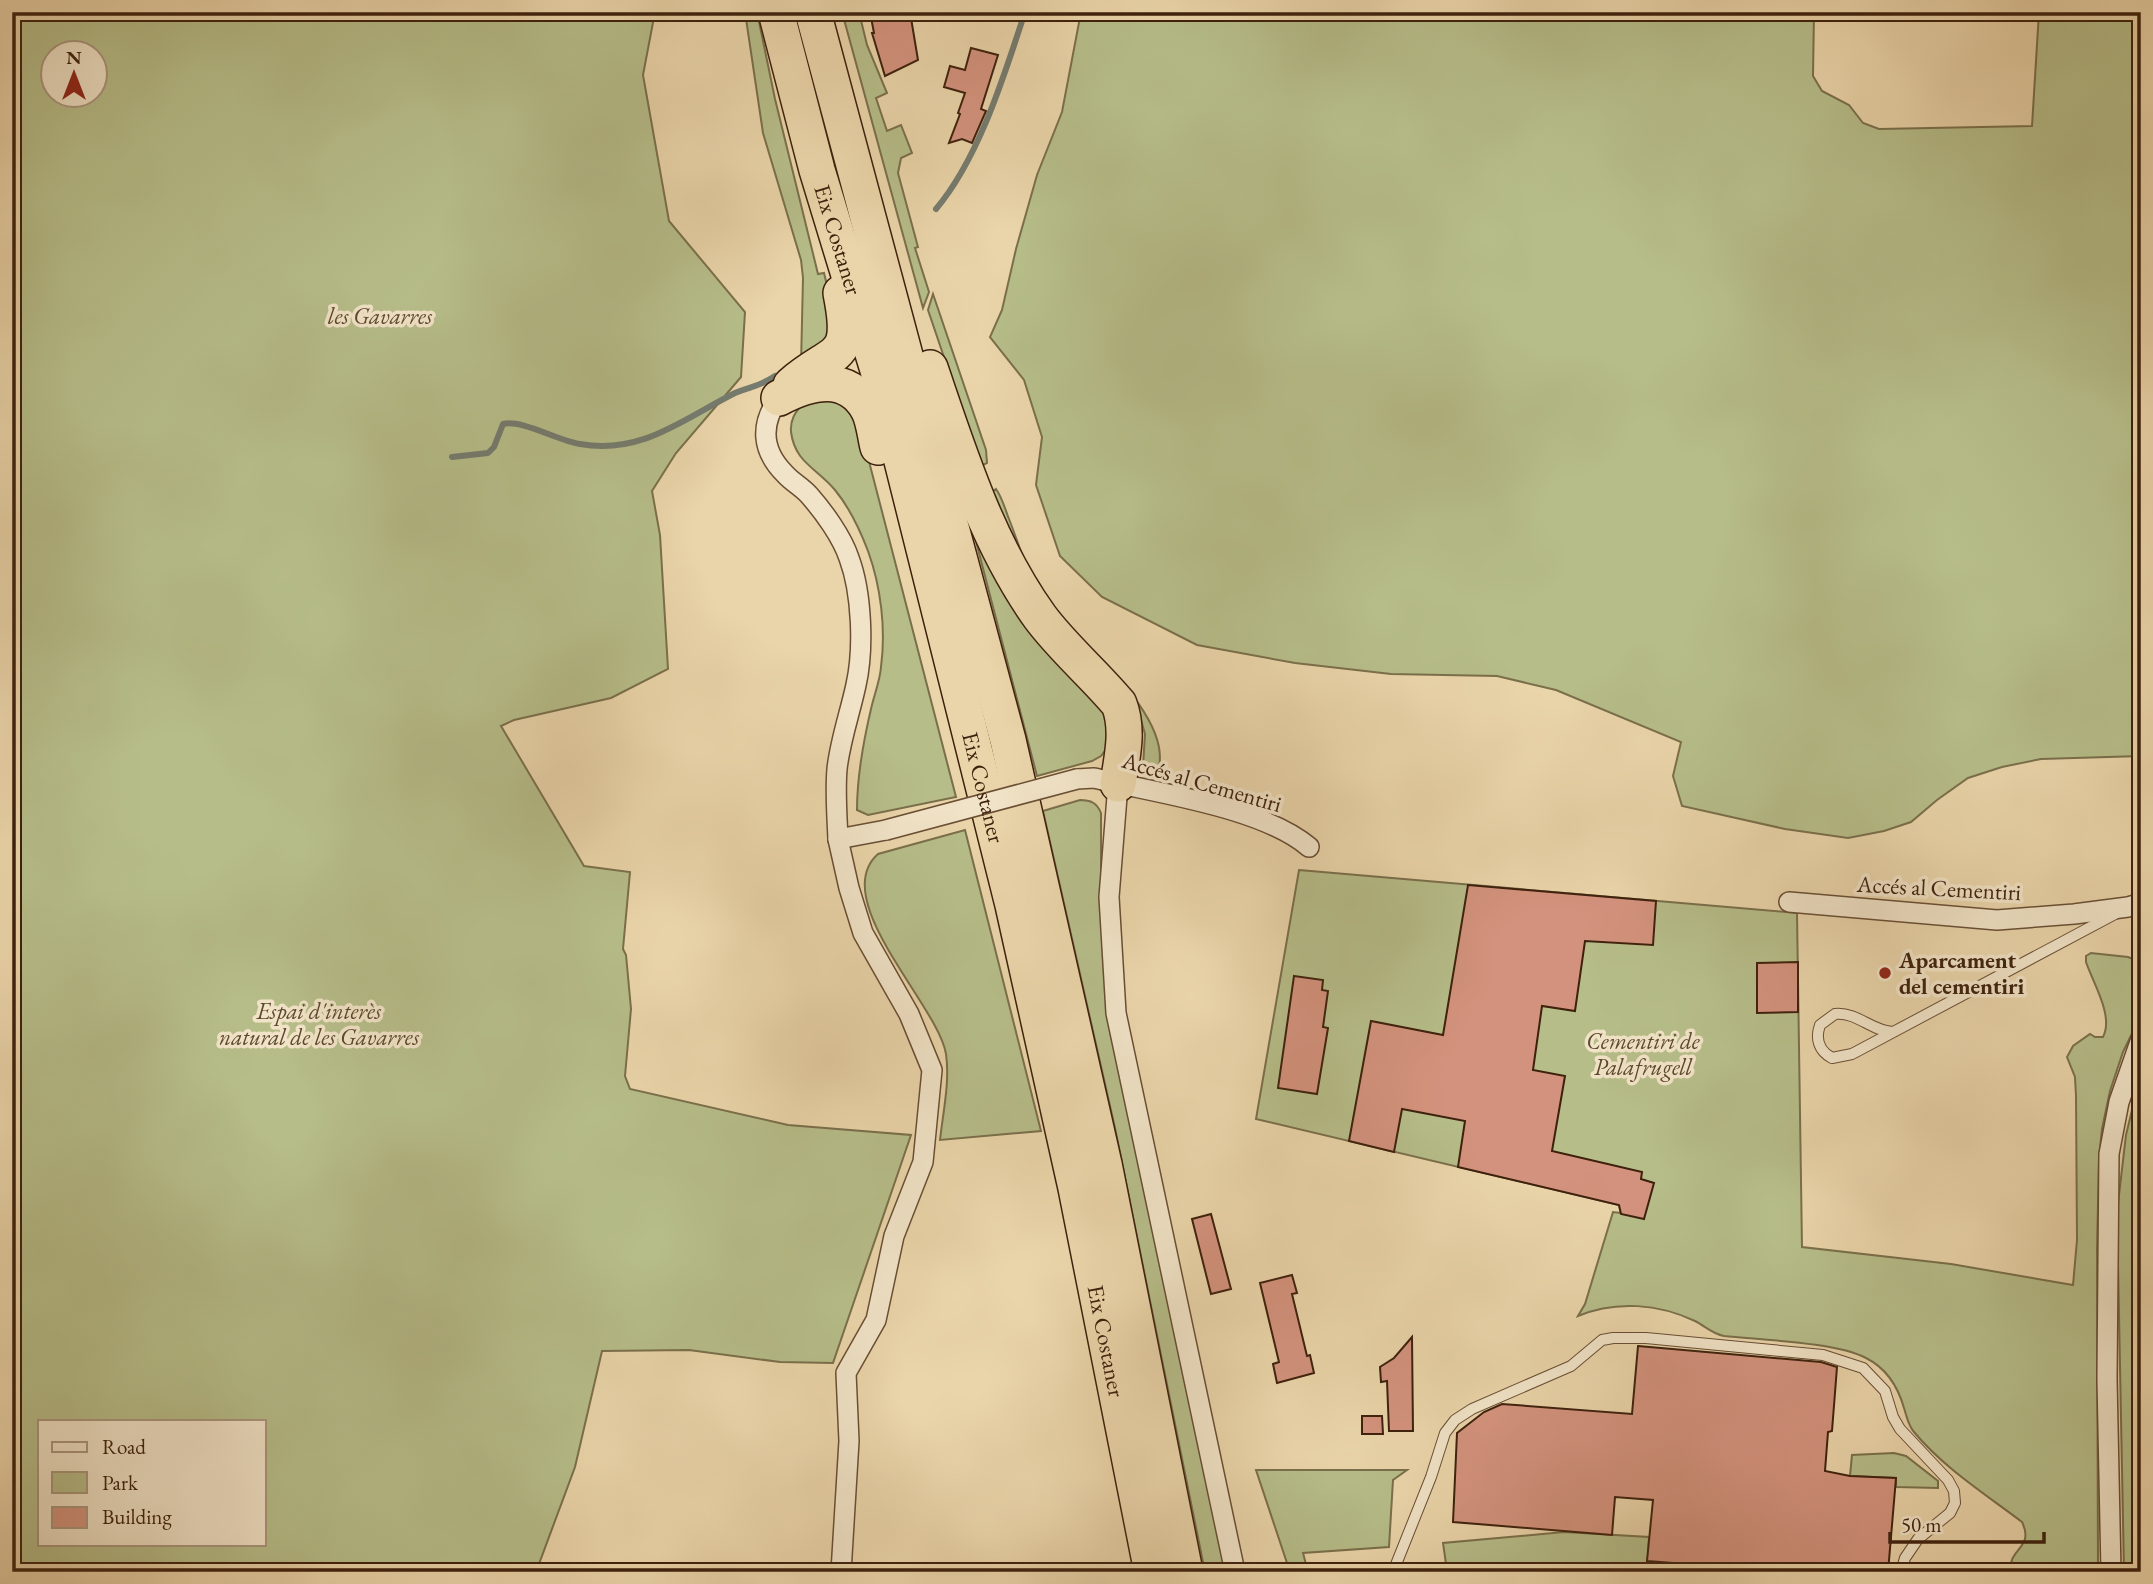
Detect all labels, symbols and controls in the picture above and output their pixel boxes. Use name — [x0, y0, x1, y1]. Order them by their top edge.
north arrow — [38, 38, 108, 108]
text: N — [66, 45, 82, 70]
street label: Eix Costaner — [807, 181, 869, 299]
park label: les Gavarres — [328, 301, 433, 331]
street label: Eix Costaner — [955, 729, 1012, 847]
street label: Accés al Cementiri — [1118, 745, 1286, 819]
street label: Accés al Cementiri — [1855, 869, 2022, 907]
place label: Aparcament del cementiri — [1898, 945, 2025, 1001]
marker: Aparcament del cementiri — [1877, 965, 1893, 981]
park label: Espai d'interès natural de les Gavarres — [219, 996, 420, 1052]
park label: Cementiri de Palafrugell — [1586, 1026, 1701, 1082]
street label: Eix Costaner — [1081, 1282, 1132, 1400]
legend — [38, 1420, 266, 1546]
text: Road — [102, 1433, 146, 1460]
text: Park — [102, 1469, 139, 1496]
scale bar — [1890, 1500, 2044, 1544]
text: Building — [102, 1503, 172, 1530]
text: 50 m — [1901, 1511, 1942, 1538]

